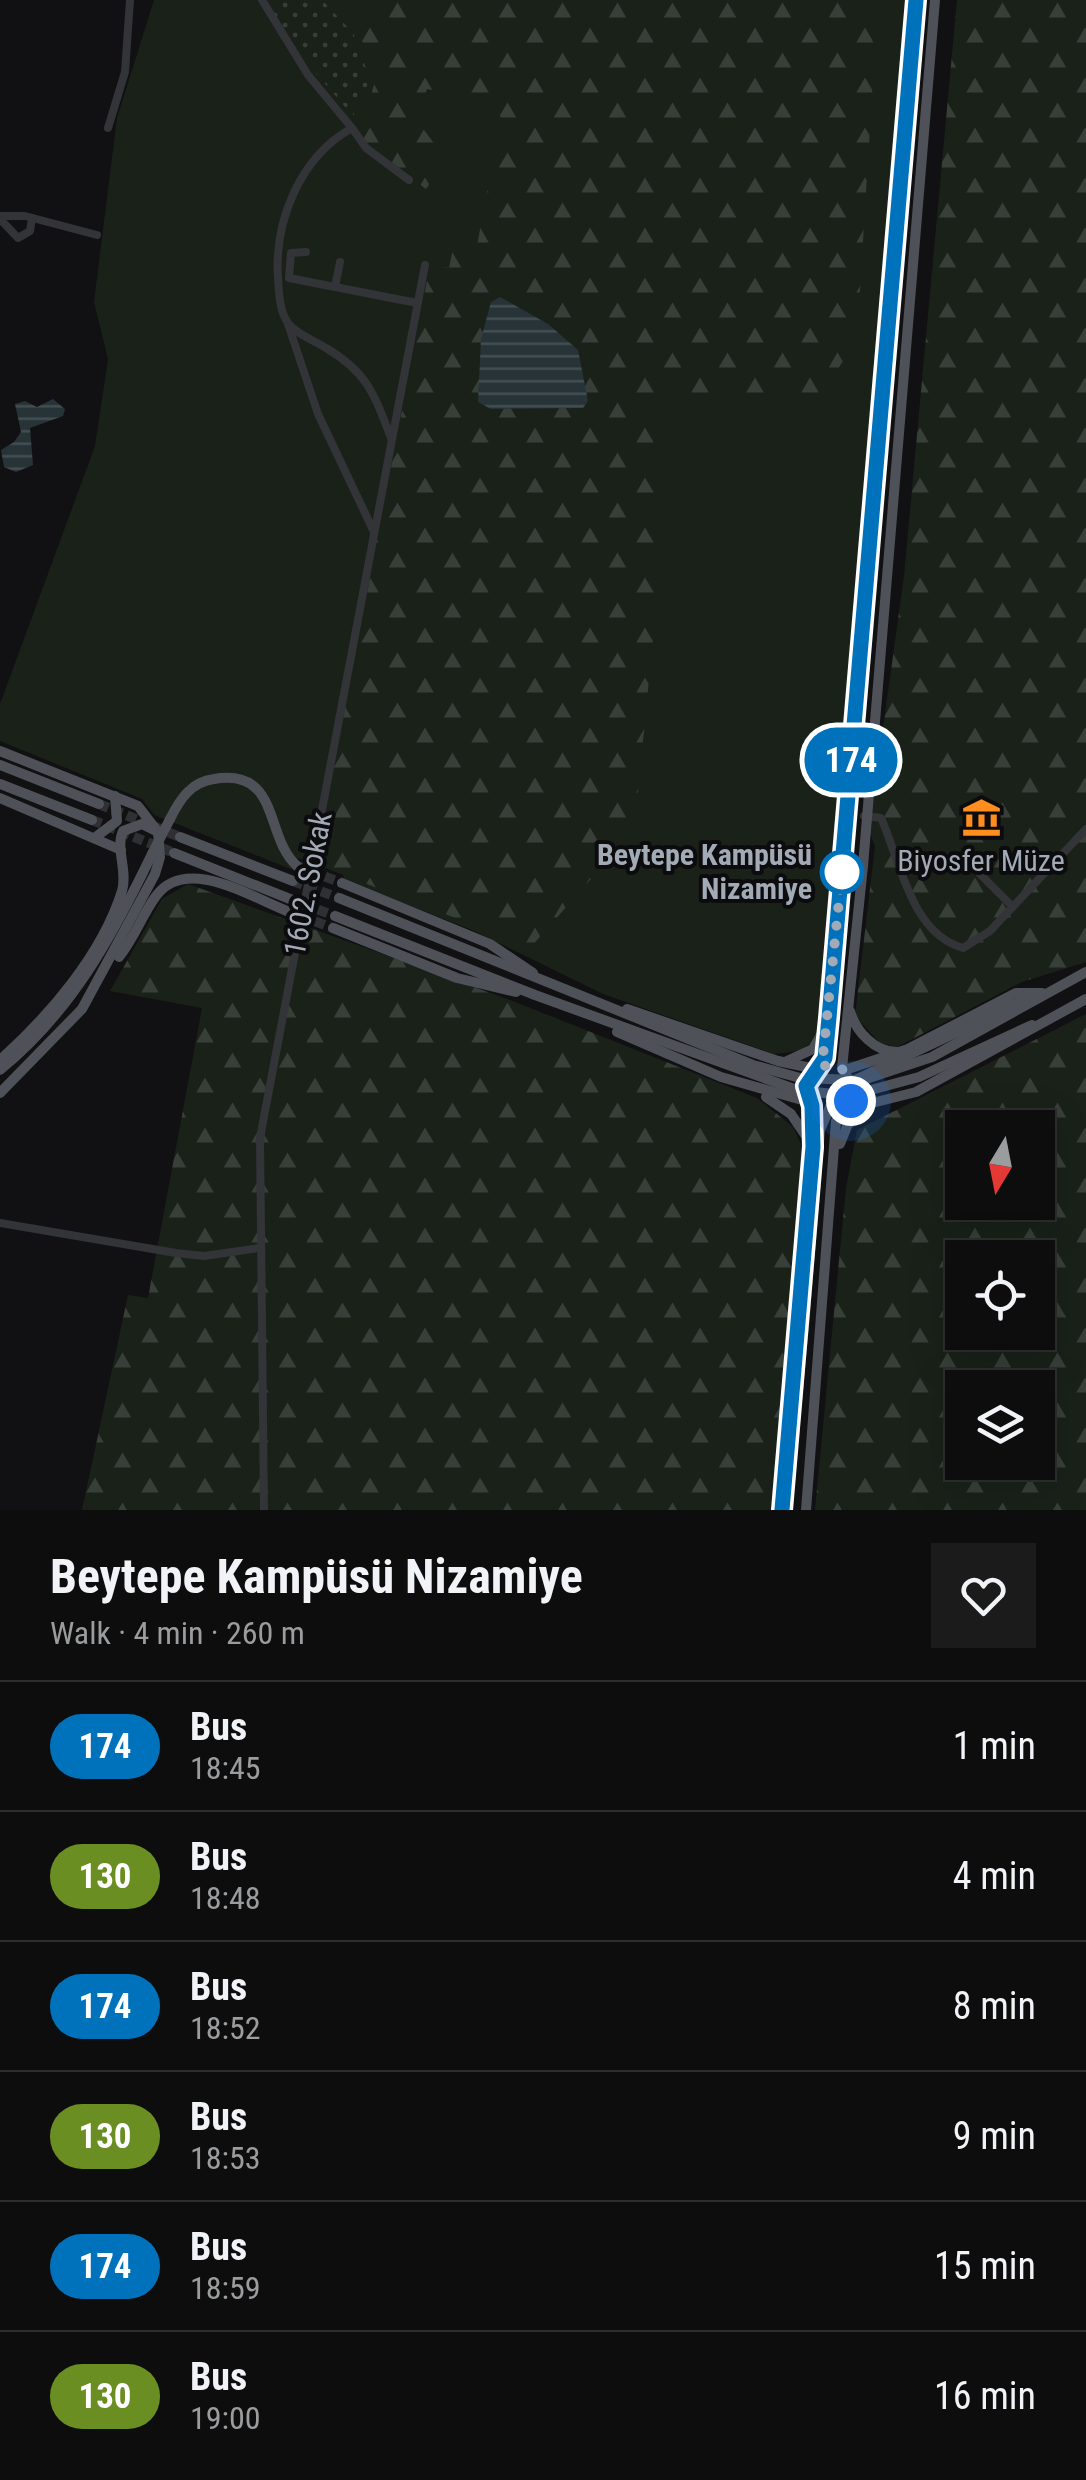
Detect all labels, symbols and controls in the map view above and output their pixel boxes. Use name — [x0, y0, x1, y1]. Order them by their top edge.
line badge: 174 — [794, 728, 908, 792]
text: 174 — [824, 740, 878, 781]
museum icon: Biyosfer Müze — [960, 796, 1002, 838]
street label: 1602. Sokak — [276, 808, 339, 959]
place label: Beytepe Kampüsü Nizamiye — [597, 837, 812, 906]
place label: Biyosfer Müze — [897, 843, 1065, 878]
marker: Beytepe Kampüsü Nizamiye — [821, 851, 863, 893]
your location — [826, 1076, 876, 1126]
north arrow — [945, 1110, 1055, 1220]
map controls — [945, 1110, 1055, 1480]
button: locate — [945, 1240, 1055, 1350]
button: layers — [945, 1370, 1055, 1480]
button: heart — [931, 1543, 1036, 1648]
text: Beytepe Kampüsü Nizamiye — [50, 1548, 583, 1605]
text: Walk · 4 min · 260 m — [50, 1614, 305, 1652]
text: Bus — [190, 1705, 247, 1749]
text: 1 min — [953, 1724, 1036, 1768]
text: 174 — [78, 1726, 132, 1767]
text: 18:45 — [190, 1749, 261, 1787]
text: Bus — [190, 1835, 247, 1879]
text: 4 min — [953, 1854, 1036, 1898]
text: 130 — [78, 1856, 132, 1897]
text: 18:48 — [190, 1879, 261, 1917]
text: Bus — [190, 1965, 247, 2009]
text: 8 min — [953, 1984, 1036, 2028]
text: 174 — [78, 1986, 132, 2027]
text: 18:52 — [190, 2009, 261, 2047]
text: Bus — [190, 2095, 247, 2139]
text: 9 min — [953, 2114, 1036, 2158]
text: 130 — [78, 2116, 132, 2157]
text: 18:53 — [190, 2139, 261, 2177]
text: Bus — [190, 2225, 247, 2269]
text: 15 min — [934, 2244, 1036, 2288]
text: 174 — [78, 2246, 132, 2287]
text: 18:59 — [190, 2269, 261, 2307]
text: Bus — [190, 2355, 247, 2399]
text: 16 min — [934, 2374, 1036, 2418]
text: 130 — [78, 2376, 132, 2417]
text: 19:00 — [190, 2399, 261, 2437]

